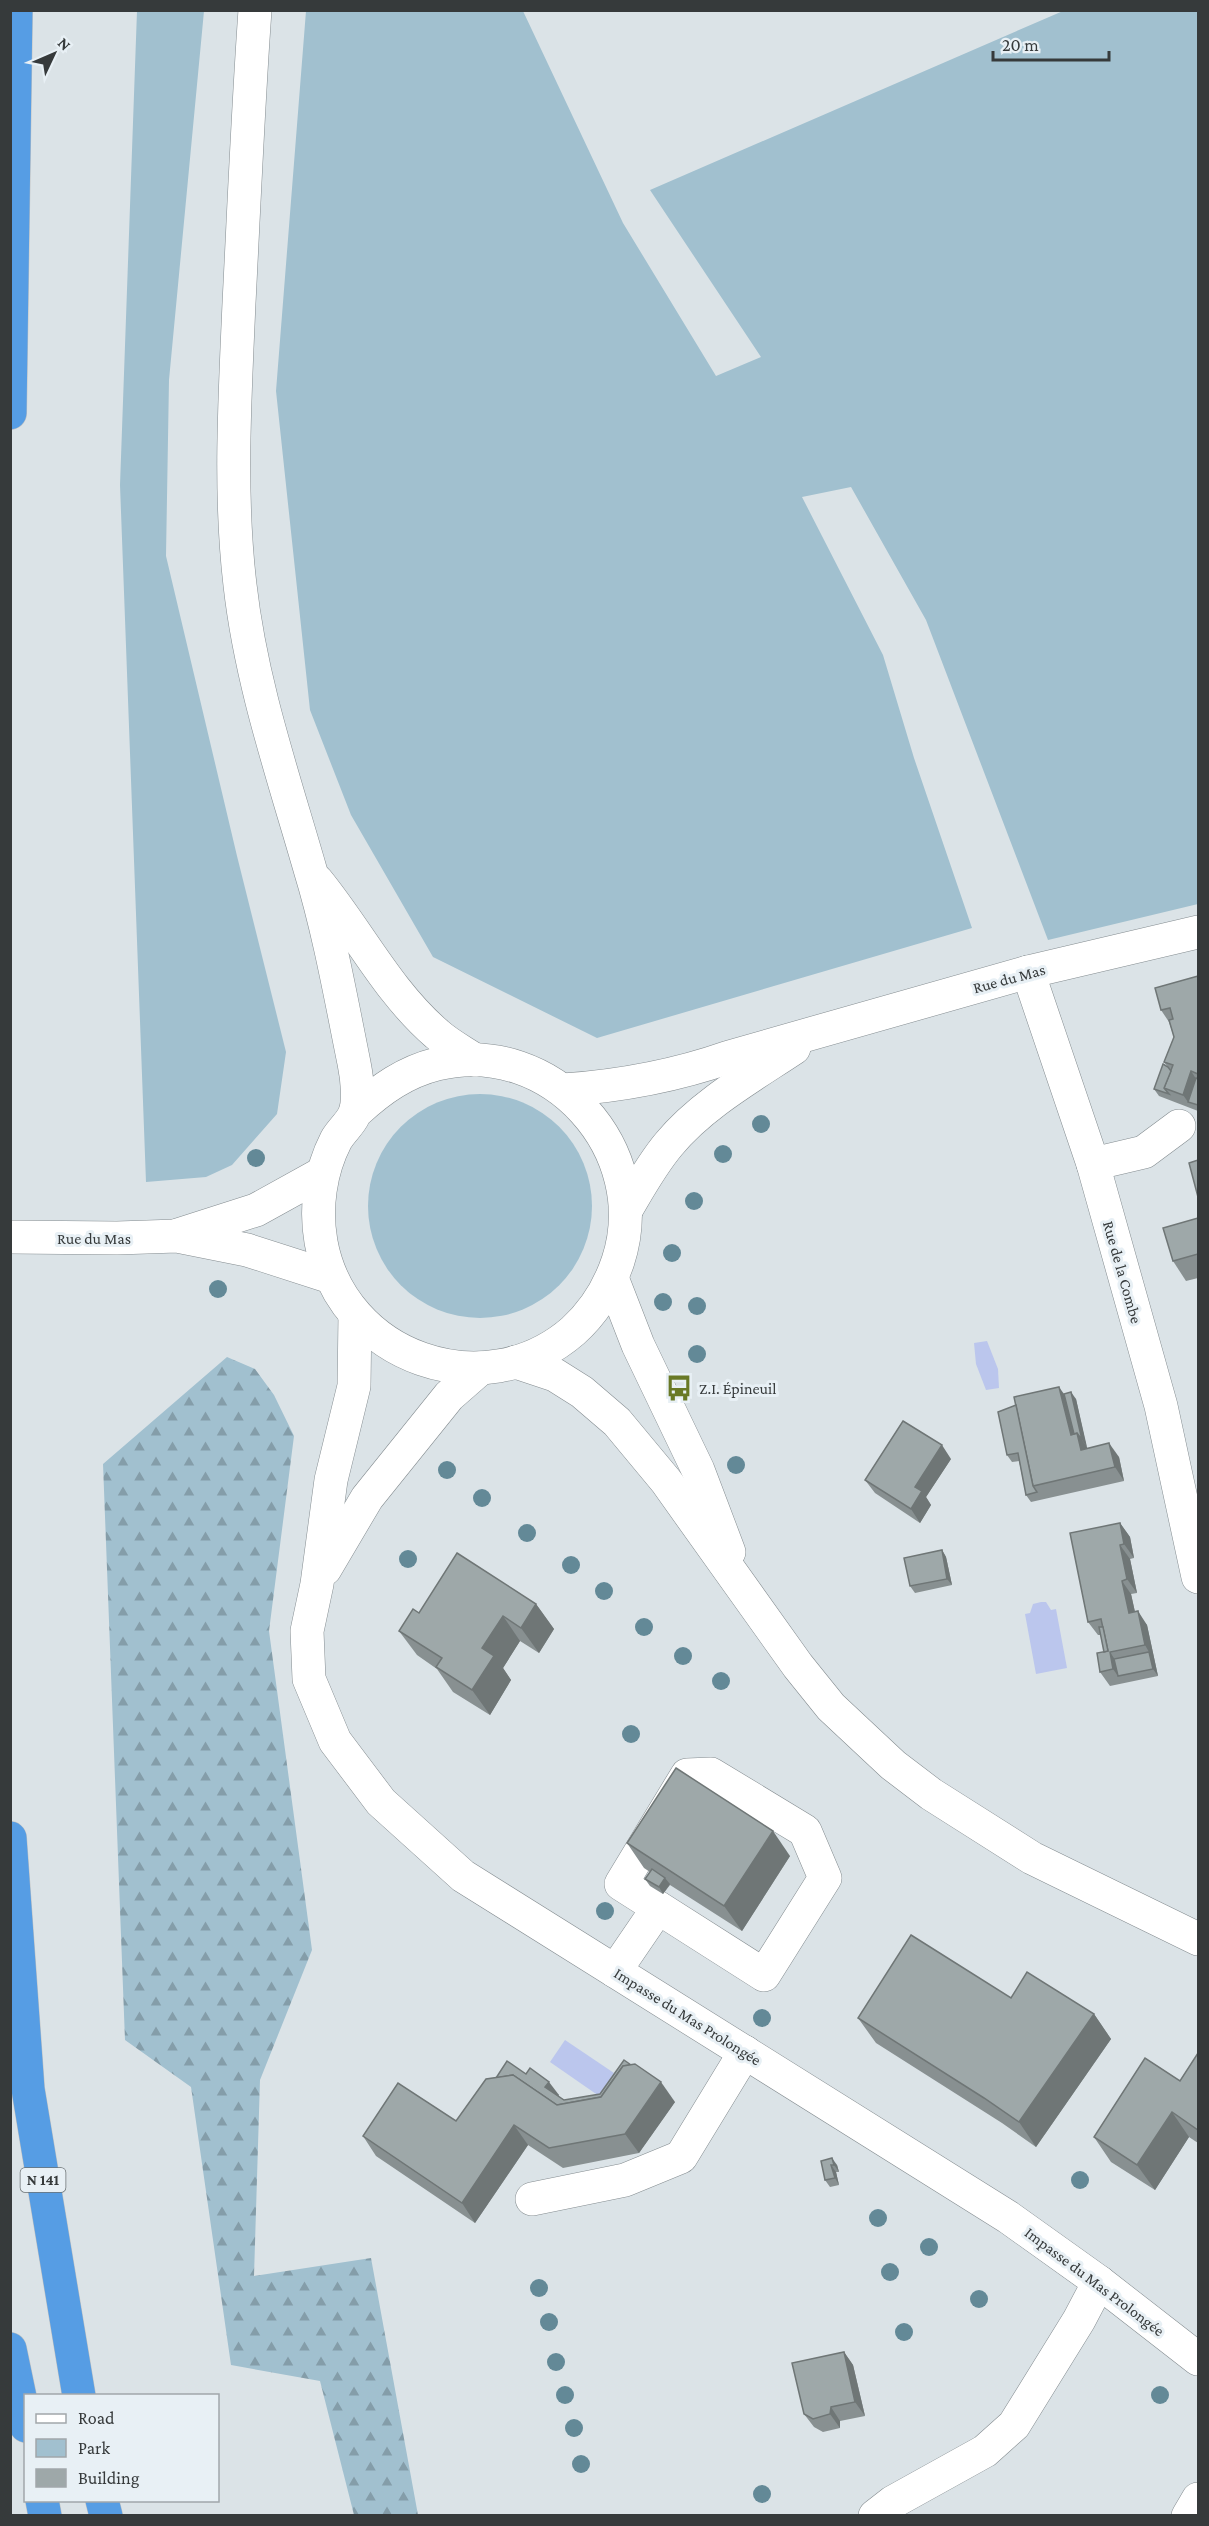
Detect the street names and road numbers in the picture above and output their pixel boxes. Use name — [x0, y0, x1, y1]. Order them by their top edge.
street label: Rue du Mas — [971, 961, 1047, 996]
street label: Rue de la Combe — [1100, 1219, 1145, 1325]
street label: Rue du Mas — [57, 1230, 131, 1247]
street label: Impasse du Mas Prolongée — [611, 1964, 764, 2069]
road number: N 141 — [20, 2168, 66, 2192]
street label: Impasse du Mas Prolongée — [1021, 2224, 1168, 2340]

